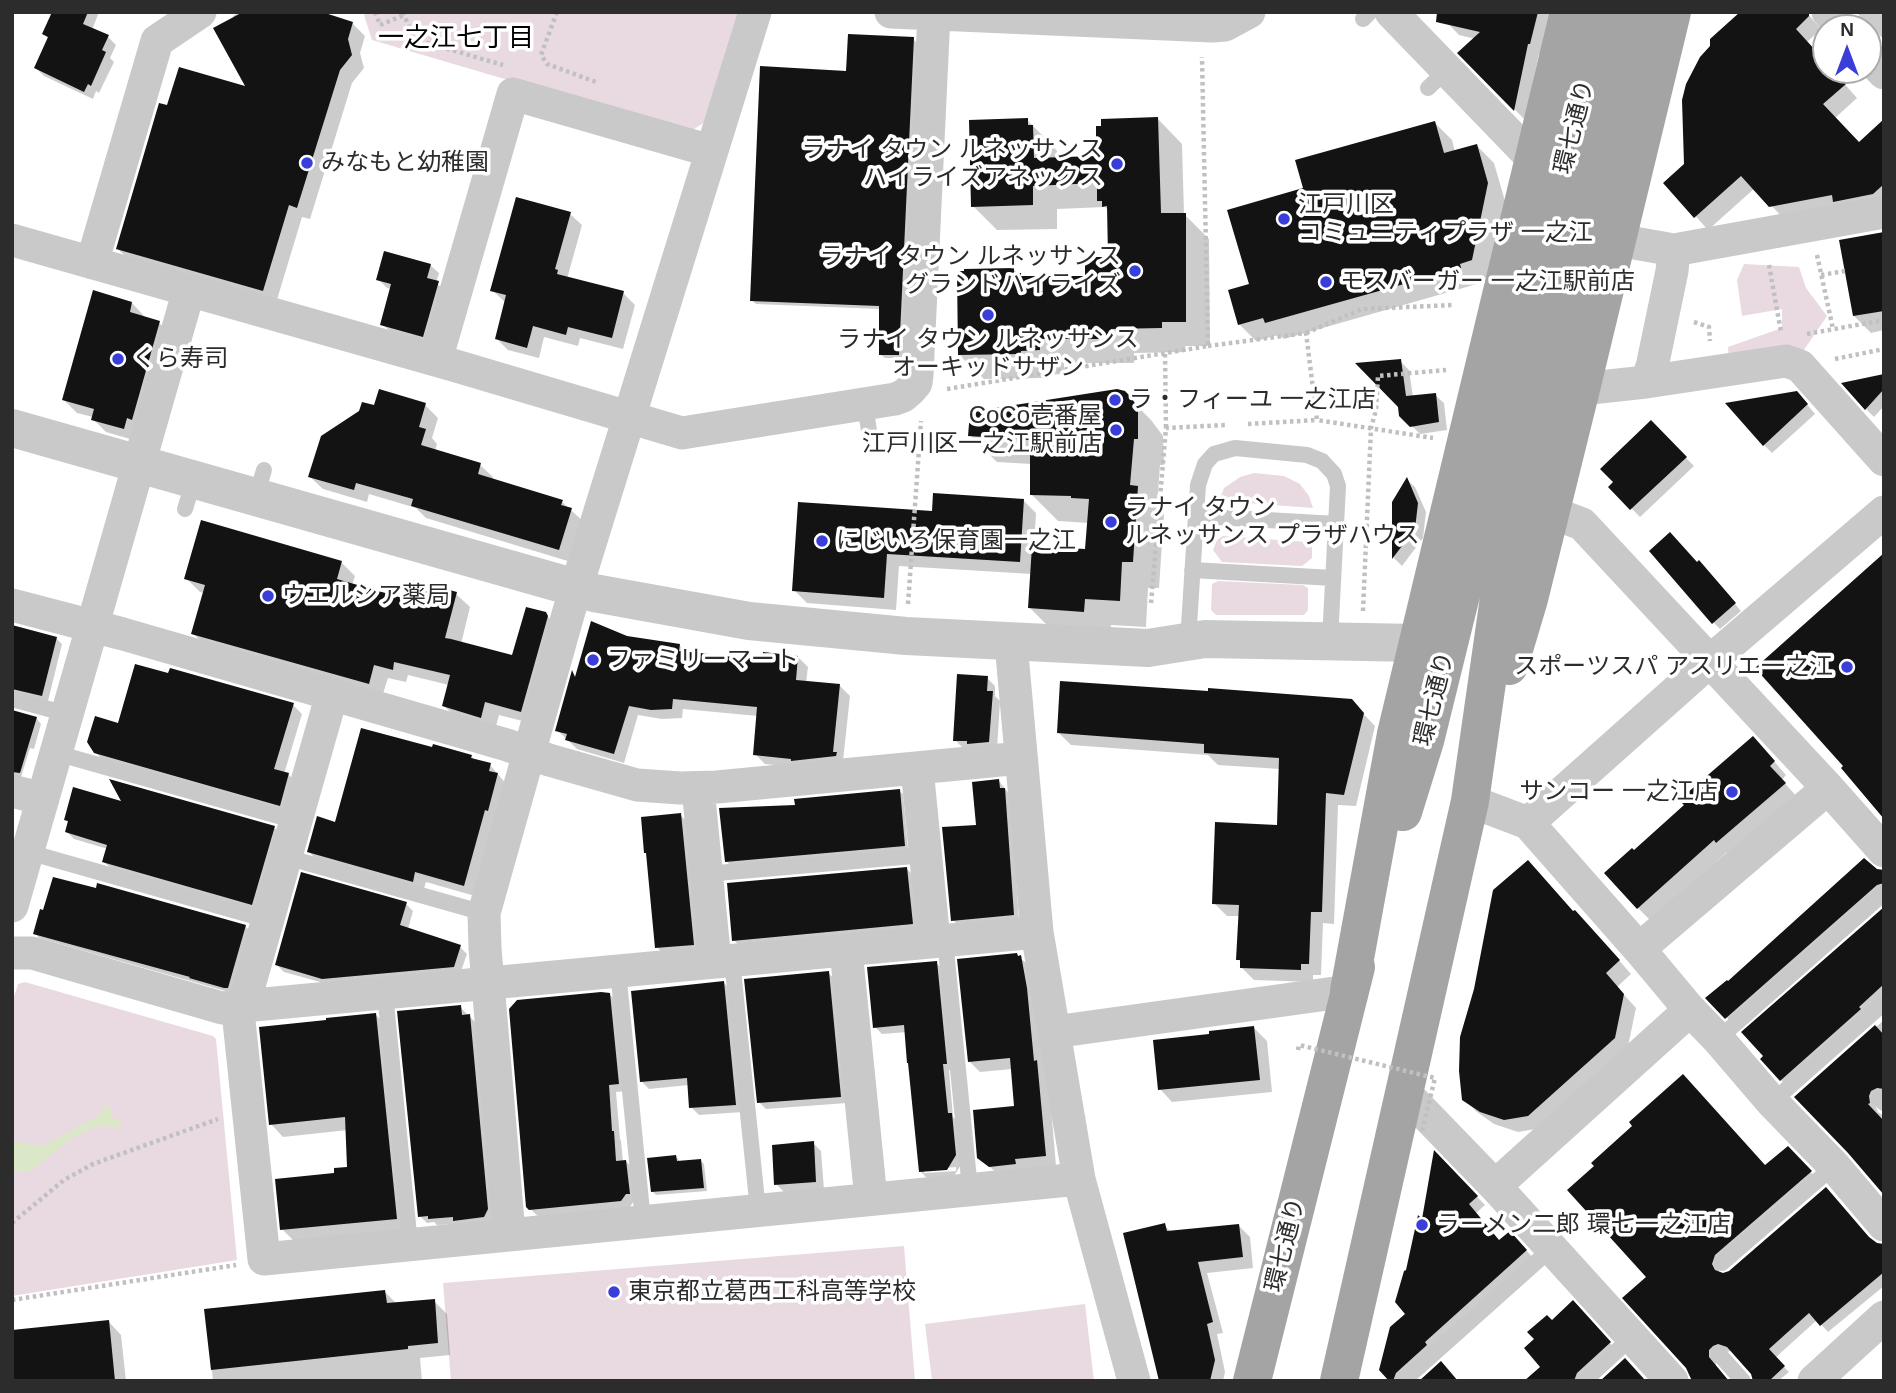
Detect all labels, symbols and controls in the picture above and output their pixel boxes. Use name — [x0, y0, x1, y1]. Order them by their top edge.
north arrow — [1812, 14, 1882, 84]
text: N — [1840, 19, 1854, 40]
district label: 一之江七丁目 — [378, 23, 534, 55]
street label: 環七通り — [1549, 77, 1601, 177]
place label: ラナイ タウン ルネッサンス ハイライズアネックス — [802, 136, 1103, 192]
place label: みなもと幼稚園 — [321, 149, 489, 177]
marker: みなもと幼稚園 — [299, 155, 315, 171]
marker: ラナイ タウン ルネッサンス ハイライズアネックス — [1109, 156, 1125, 172]
place label: 江戸川区 コミュニティプラザ 一之江 — [1298, 191, 1593, 247]
marker: 江戸川区 コミュニティプラザ 一之江 — [1276, 211, 1292, 227]
place label: ラナイ タウン ルネッサンス グランドハイライズ — [820, 243, 1121, 299]
marker: ラナイ タウン ルネッサンス グランドハイライズ — [1127, 263, 1143, 279]
place label: モスバーガー 一之江駅前店 — [1340, 268, 1635, 296]
marker: モスバーガー 一之江駅前店 — [1318, 274, 1334, 290]
marker: ラナイ タウン ルネッサンス オーキッドサザン — [980, 307, 996, 323]
place label: ラナイ タウン ルネッサンス オーキッドサザン — [837, 326, 1139, 382]
place label: くら寿司 — [132, 345, 228, 373]
marker: くら寿司 — [110, 351, 126, 367]
place label: ラ・フィーユ 一之江店 — [1129, 386, 1376, 414]
marker: ラ・フィーユ 一之江店 — [1107, 392, 1123, 408]
place label: CoCo壱番屋 江戸川区一之江駅前店 — [862, 402, 1102, 458]
marker: CoCo壱番屋 江戸川区一之江駅前店 — [1108, 422, 1124, 438]
place label: ラナイ タウン ルネッサンス プラザハウス — [1125, 494, 1420, 550]
marker: ラナイ タウン ルネッサンス プラザハウス — [1103, 514, 1119, 530]
place label: にじいろ保育園一之江 — [836, 527, 1076, 555]
marker: にじいろ保育園一之江 — [814, 533, 830, 549]
place label: ウエルシア薬局 — [282, 582, 450, 610]
marker: ウエルシア薬局 — [260, 588, 276, 604]
place label: ファミリーマート — [607, 646, 799, 674]
street label: 環七通り — [1409, 649, 1461, 749]
marker: ファミリーマート — [585, 652, 601, 668]
place label: スポーツスパ アスリエ一之江 — [1514, 653, 1833, 681]
marker: スポーツスパ アスリエ一之江 — [1839, 659, 1855, 675]
place label: サンコー 一之江店 — [1519, 778, 1718, 806]
marker: サンコー 一之江店 — [1724, 784, 1740, 800]
street label: 環七通り — [1260, 1195, 1312, 1295]
place label: ラーメン二郎 環七一之江店 — [1436, 1211, 1731, 1239]
marker: ラーメン二郎 環七一之江店 — [1414, 1217, 1430, 1233]
place label: 東京都立葛西工科高等学校 — [628, 1278, 916, 1306]
marker: 東京都立葛西工科高等学校 — [606, 1284, 622, 1300]

